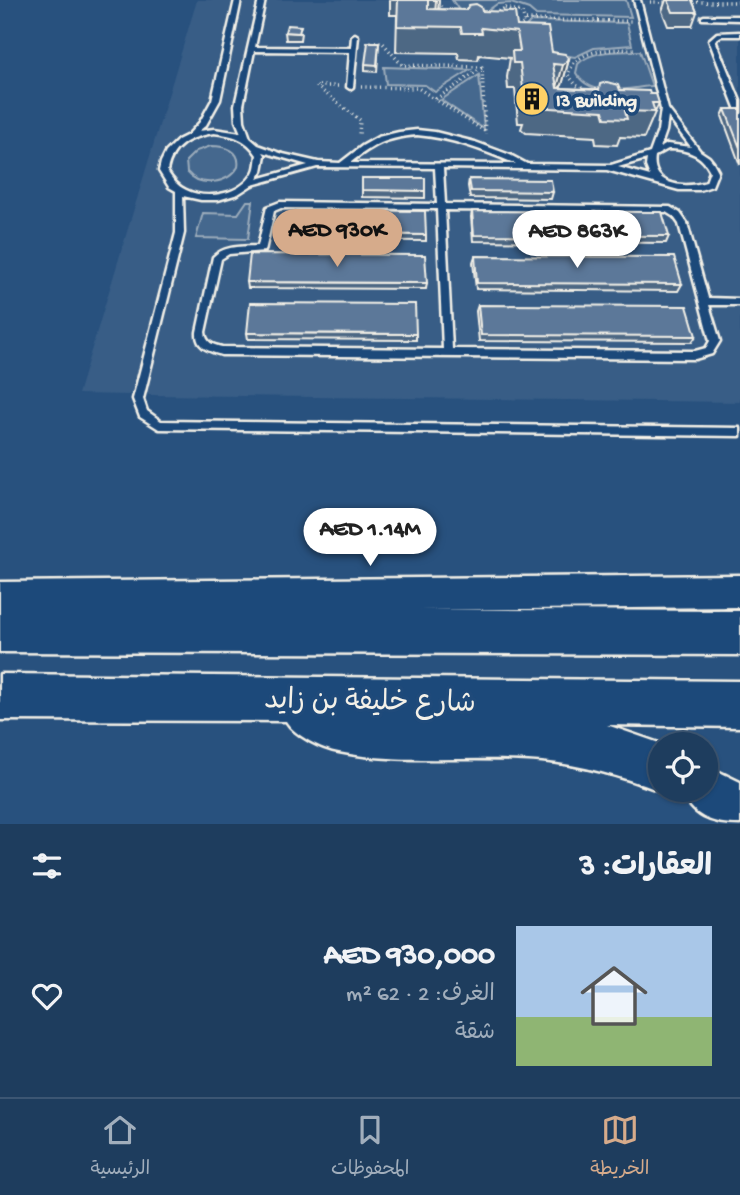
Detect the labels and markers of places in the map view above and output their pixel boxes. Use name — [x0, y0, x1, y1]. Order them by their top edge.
building icon: I3 Building — [513, 80, 551, 118]
place label: I3 Building — [556, 91, 637, 114]
pin: AED 930K — [265, 210, 409, 269]
pin: AED 863K — [505, 210, 649, 270]
pin: AED 1.14M — [290, 508, 450, 568]

